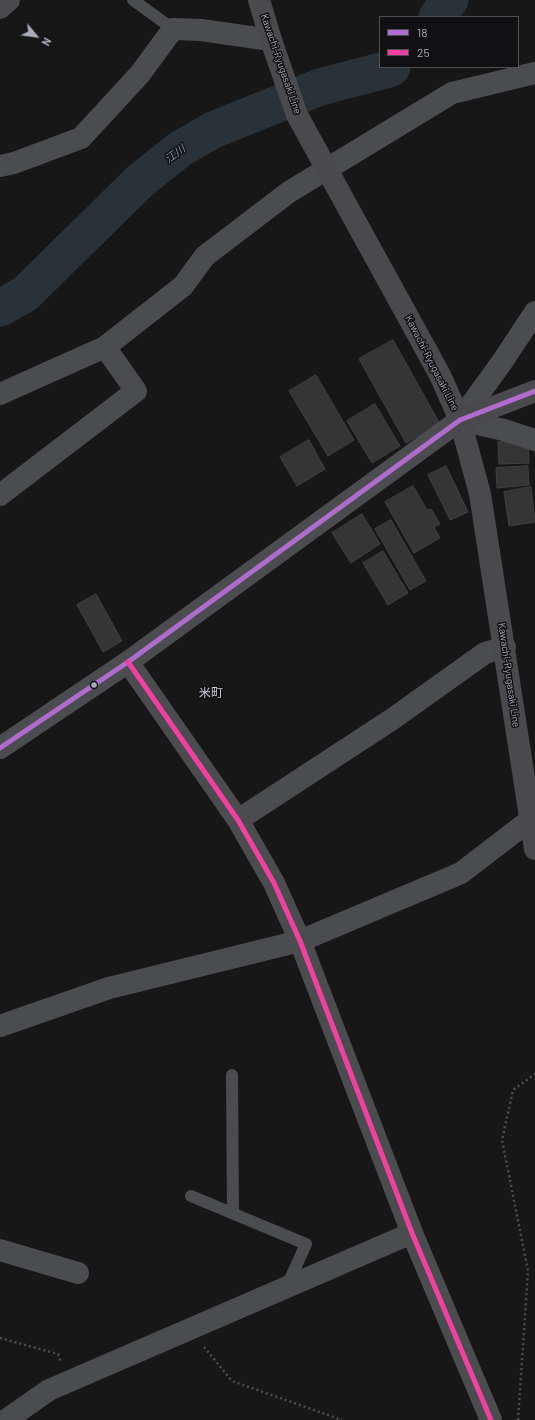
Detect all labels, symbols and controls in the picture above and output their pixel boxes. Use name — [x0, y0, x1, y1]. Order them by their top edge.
street label: Kawachi-Ryugasaki Line — [258, 12, 304, 116]
north arrow — [16, 16, 56, 56]
legend — [379, 16, 519, 68]
text: 18 — [417, 25, 427, 39]
text: N — [39, 36, 54, 48]
text: 25 — [417, 45, 430, 59]
water label: 江川 — [162, 142, 188, 166]
street label: Kawachi-Ryugasaki Line — [403, 313, 461, 413]
street label: Kawachi-Ryugasaki Line — [496, 622, 522, 728]
unlabelled marker — [89, 680, 99, 690]
district label: 米町 — [199, 686, 223, 700]

